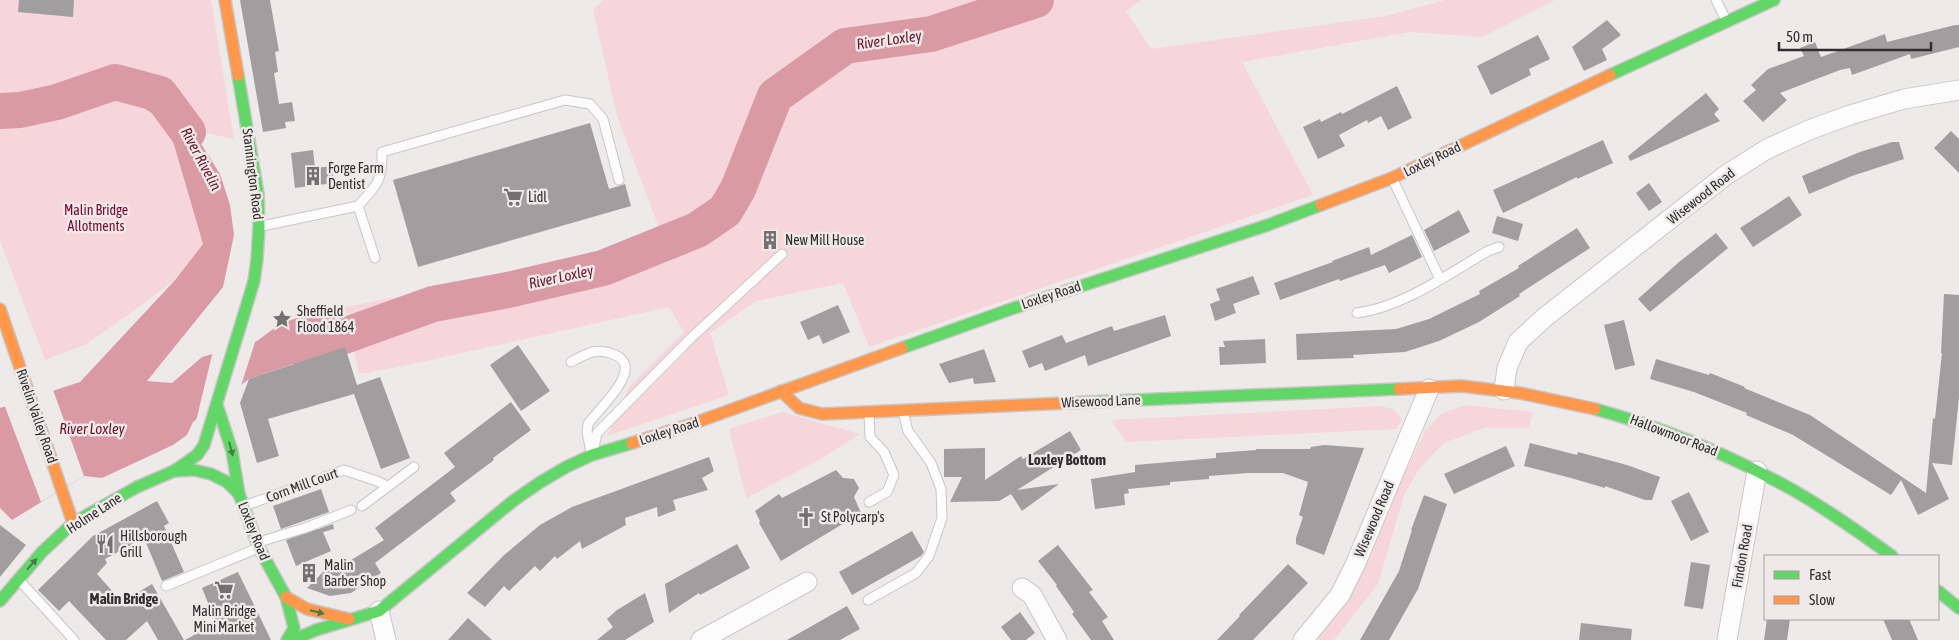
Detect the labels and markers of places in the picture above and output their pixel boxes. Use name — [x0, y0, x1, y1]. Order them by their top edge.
place label: Forge Farm Dentist — [328, 160, 384, 192]
building icon: Forge Farm Dentist — [302, 165, 324, 187]
supermarket icon: Lidl — [502, 186, 524, 208]
place label: Lidl — [528, 189, 547, 205]
building icon: New Mill House — [759, 229, 781, 251]
place label: New Mill House — [785, 232, 864, 248]
place label: Sheffield Flood 1864 — [297, 303, 355, 335]
place icon: Sheffield Flood 1864 — [271, 308, 293, 330]
church icon: St Polycarp's — [795, 506, 817, 528]
place label: St Polycarp's — [821, 509, 885, 525]
place label: Hillsborough Grill — [120, 528, 187, 560]
restaurant icon: Hillsborough Grill — [94, 533, 116, 555]
place label: Malin Barber Shop — [324, 557, 387, 589]
building icon: Malin Barber Shop — [298, 562, 320, 584]
supermarket icon: Malin Bridge Mini Market — [213, 579, 235, 601]
place label: Malin Bridge Mini Market — [192, 603, 256, 635]

